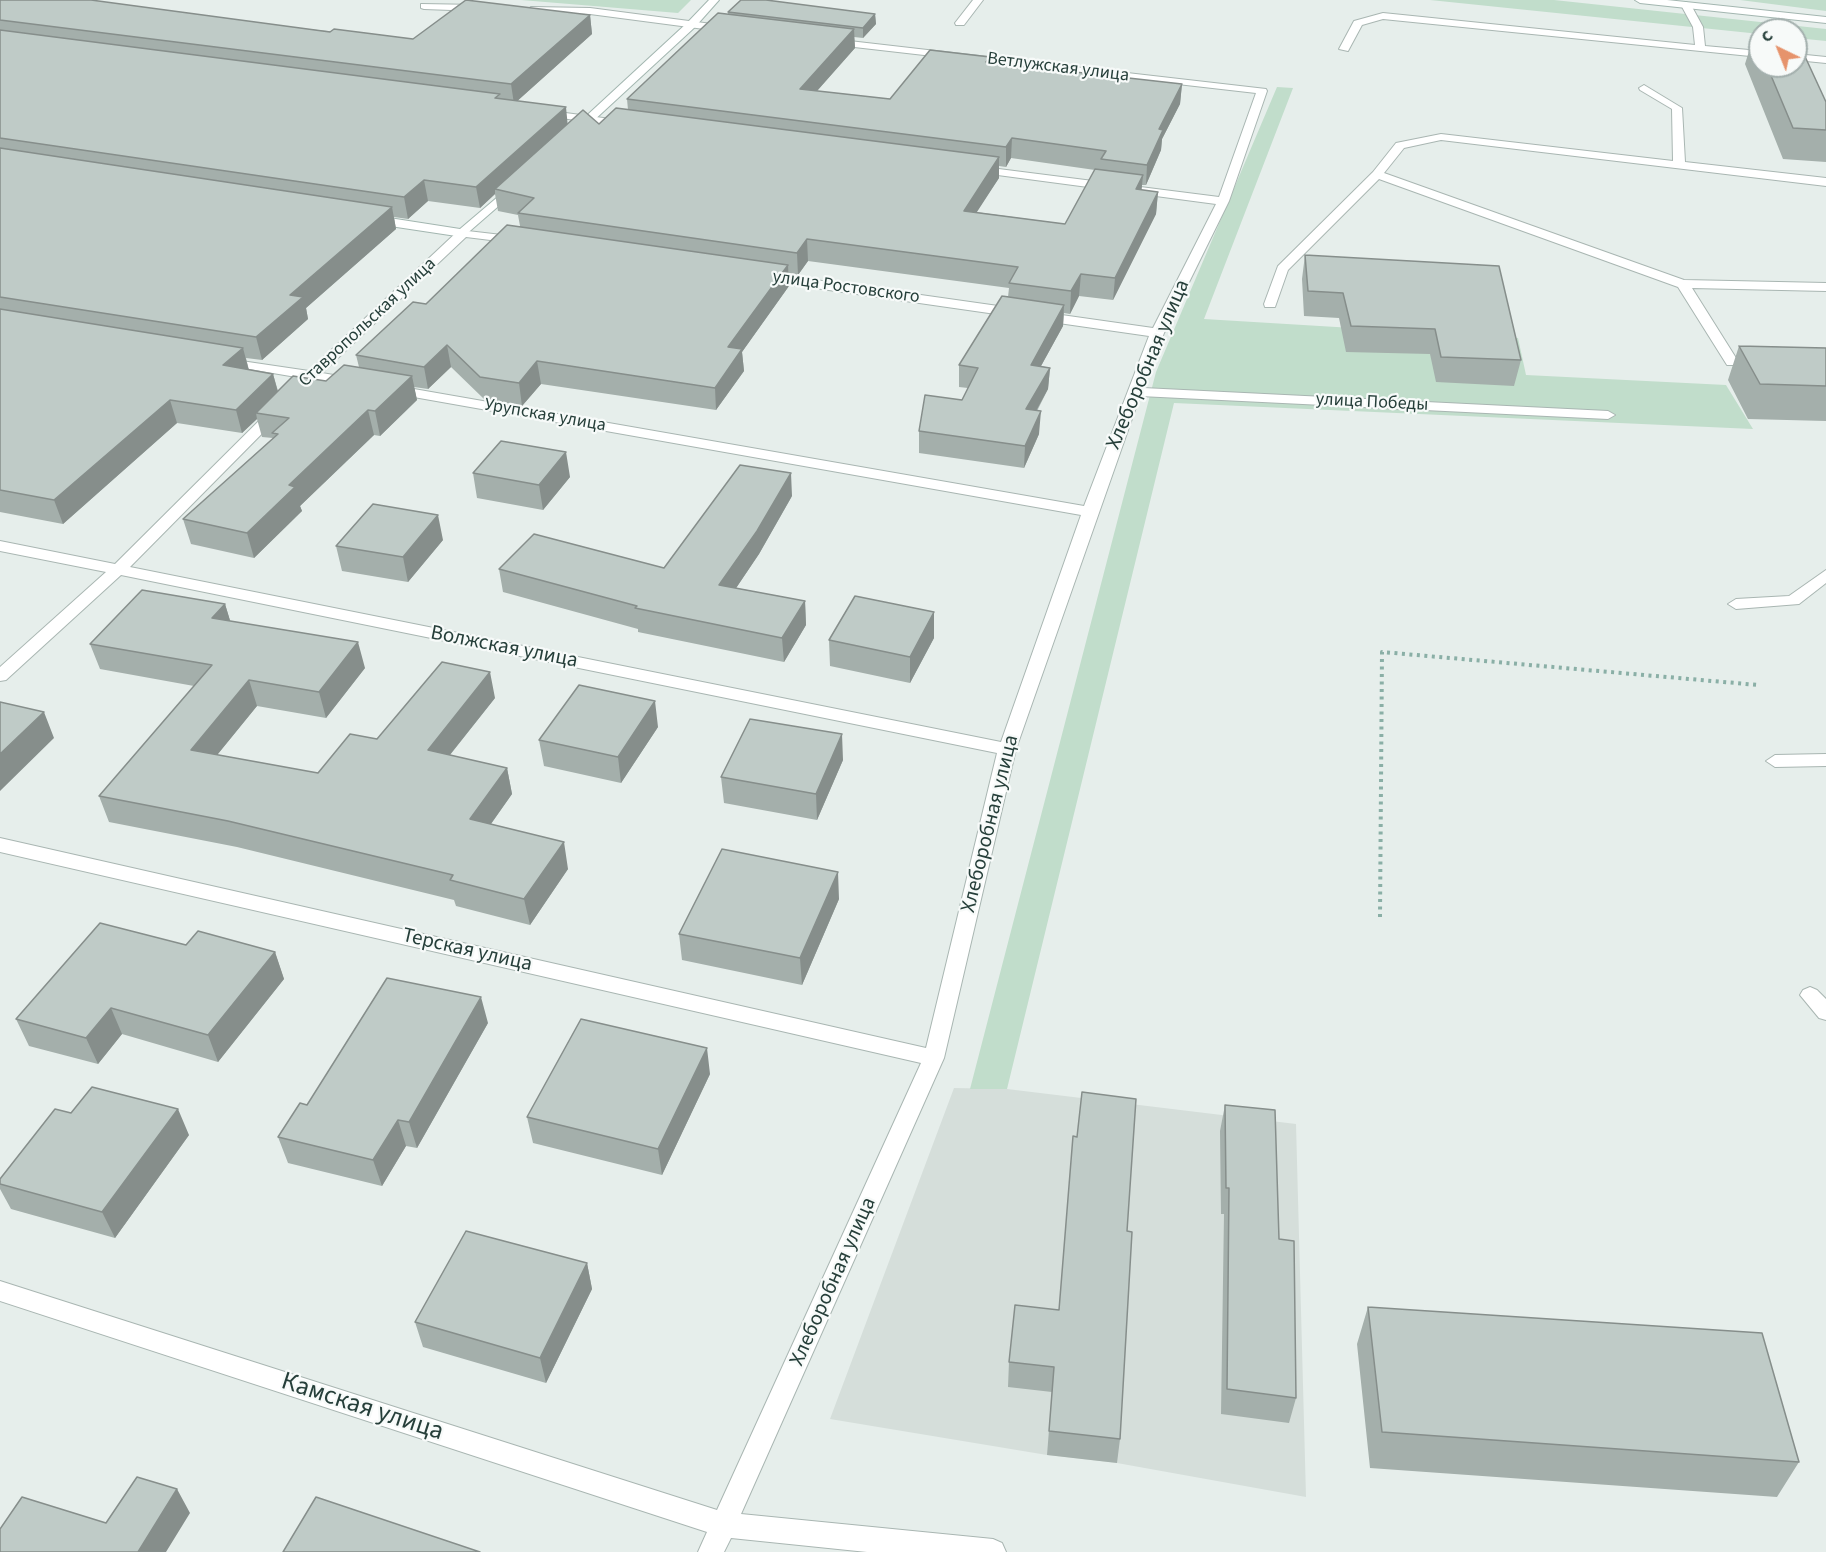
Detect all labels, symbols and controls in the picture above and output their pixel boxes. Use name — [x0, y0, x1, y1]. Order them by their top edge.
north arrow — [1748, 18, 1808, 78]
text: С — [1756, 25, 1778, 48]
street label: Ветлужская улица — [986, 49, 1130, 87]
street label: Ставропольская улица — [295, 254, 441, 392]
street label: улица Ростовского — [771, 267, 921, 309]
street label: Хлеборобная улица — [1102, 276, 1196, 454]
street label: улица Победы — [1315, 389, 1429, 417]
street label: Урупская улица — [483, 395, 607, 437]
street label: Волжская улица — [428, 621, 580, 675]
street label: Хлеборобная улица — [957, 733, 1025, 915]
street label: Терская улица — [400, 924, 534, 978]
street label: Хлеборобная улица — [785, 1194, 883, 1370]
street label: Камская улица — [277, 1367, 447, 1449]

